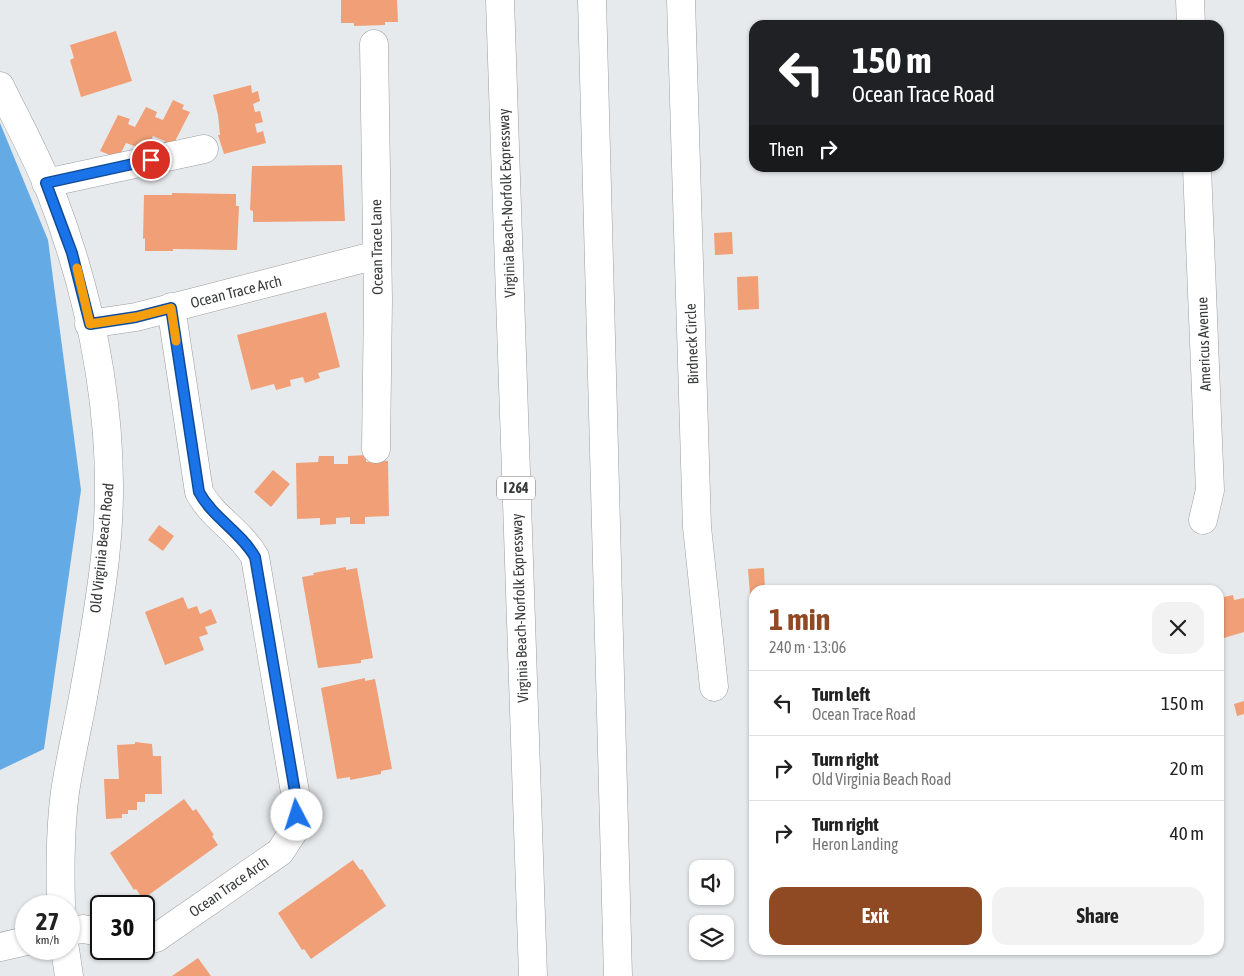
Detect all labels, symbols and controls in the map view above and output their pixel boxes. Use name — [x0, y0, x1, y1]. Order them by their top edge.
icon: left — [769, 40, 834, 105]
text: 150 m — [852, 40, 931, 80]
text: Ocean Trace Road — [852, 81, 995, 107]
street label: Virginia Beach-Norfolk Expressway — [495, 108, 518, 298]
icon: right — [814, 135, 842, 163]
text: Then — [769, 138, 804, 160]
pin — [130, 139, 172, 181]
icon: arrive — [137, 146, 165, 174]
street label: Ocean Trace Lane — [367, 199, 386, 295]
street label: Ocean Trace Arch — [189, 272, 283, 311]
street label: Americus Avenue — [1193, 296, 1214, 392]
street label: Birdneck Circle — [682, 303, 701, 385]
road number: I 264 — [497, 476, 535, 499]
street label: Old Virginia Beach Road — [86, 482, 117, 614]
street label: Virginia Beach-Norfolk Expressway — [508, 513, 531, 703]
text: 1 min — [769, 602, 830, 636]
button: close — [1152, 602, 1204, 654]
text: 240 m · 13:06 — [769, 638, 846, 656]
text: Turn left — [812, 683, 870, 705]
icon: left — [769, 689, 797, 717]
text: 150 m — [1161, 692, 1204, 714]
text: Ocean Trace Road — [812, 705, 916, 723]
text: Turn right — [812, 748, 879, 770]
icon: right — [769, 754, 797, 782]
text: 20 m — [1170, 757, 1204, 779]
text: Old Virginia Beach Road — [812, 770, 951, 788]
position arrow — [270, 788, 322, 840]
text: Turn right — [812, 813, 879, 835]
icon: right — [769, 819, 797, 847]
text: 40 m — [1170, 822, 1204, 844]
text: Heron Landing — [812, 835, 898, 853]
street label: Ocean Trace Arch — [186, 853, 272, 920]
map controls — [689, 860, 734, 960]
button: sound — [689, 860, 734, 905]
button: Exit — [769, 887, 982, 945]
button: Share — [992, 887, 1204, 945]
speed limit sign: 30 — [90, 895, 155, 960]
text: 27 — [36, 907, 59, 935]
button: layers — [689, 915, 734, 960]
text: km/h — [36, 933, 59, 947]

